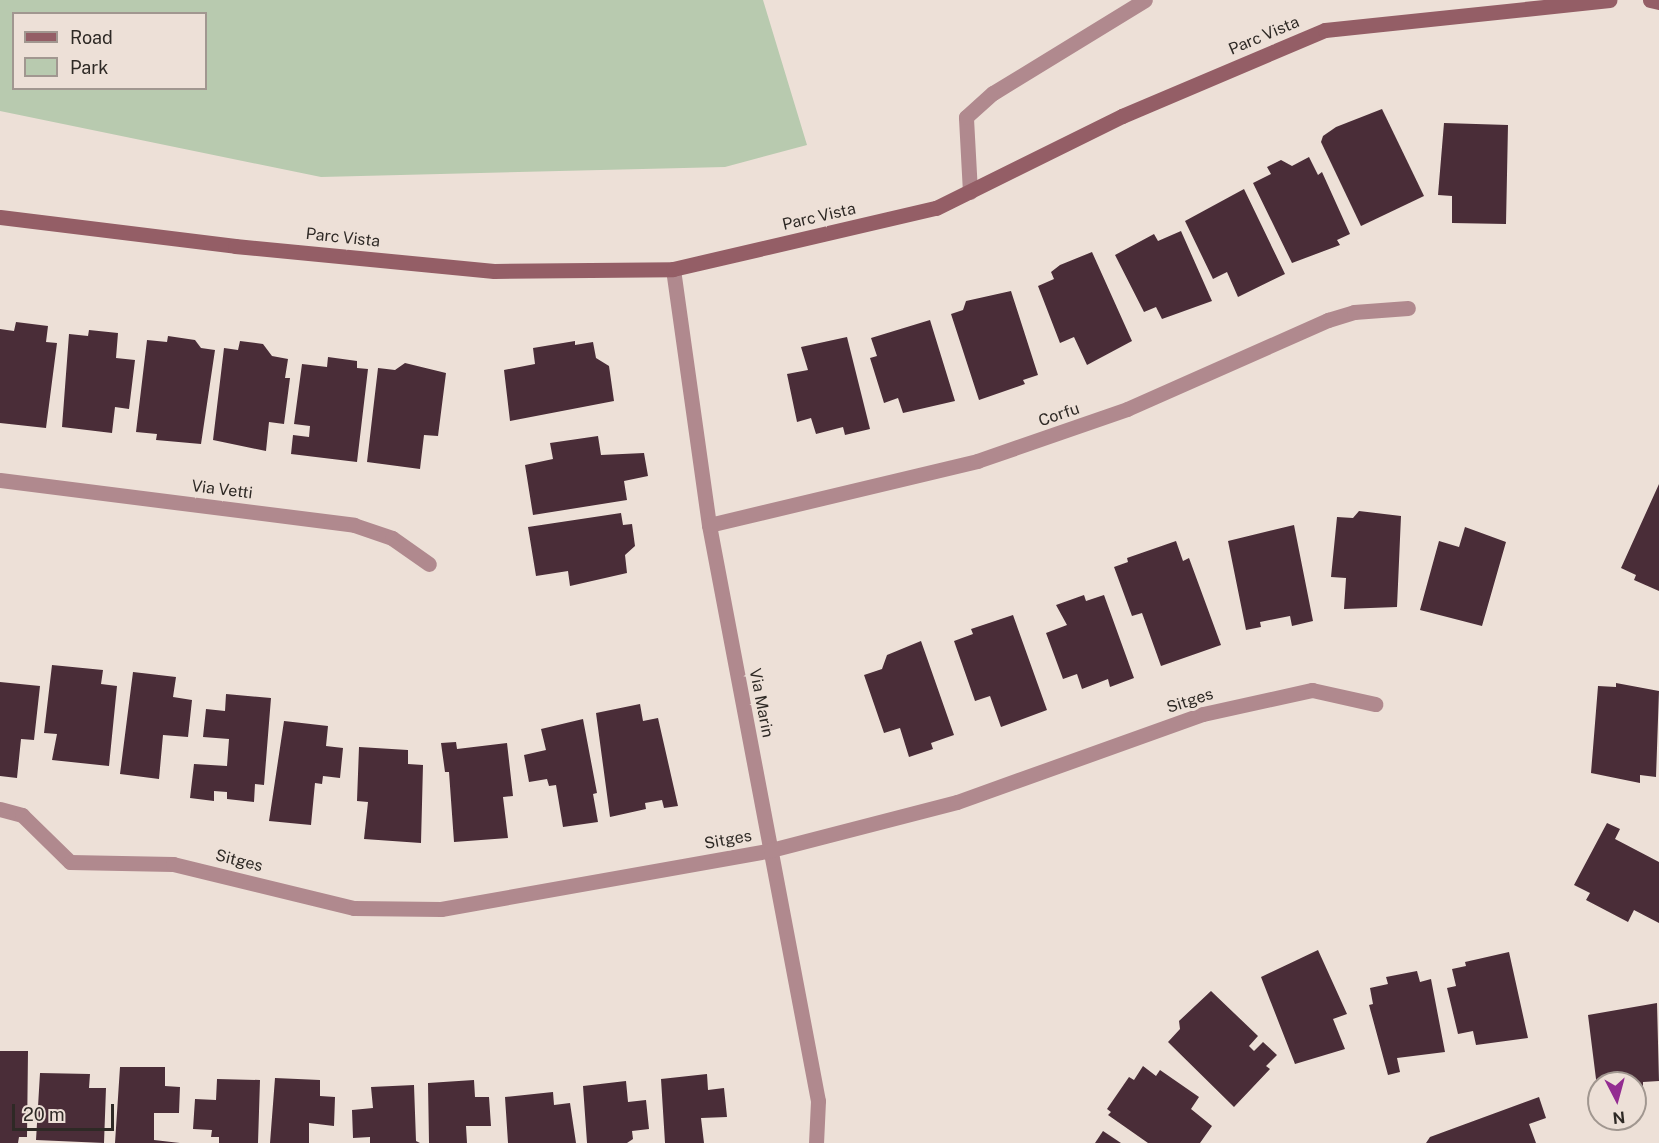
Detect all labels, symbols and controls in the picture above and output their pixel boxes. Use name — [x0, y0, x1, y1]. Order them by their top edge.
legend — [12, 12, 207, 90]
street label: Parc Vista — [1226, 12, 1302, 60]
text: Road — [70, 27, 113, 48]
text: Park — [70, 57, 108, 78]
street label: Parc Vista — [780, 199, 858, 235]
street label: Parc Vista — [305, 225, 381, 251]
street label: Corfu — [1036, 399, 1082, 431]
street label: Via Vetti — [190, 477, 254, 503]
street label: Via Marin — [745, 667, 777, 739]
street label: Sitges — [1164, 684, 1216, 718]
street label: Sitges — [703, 826, 753, 854]
street label: Sitges — [213, 846, 265, 876]
north arrow — [1587, 1071, 1647, 1131]
scale bar — [15, 1092, 117, 1130]
text: 20 m — [23, 1104, 65, 1125]
text: N — [1612, 1107, 1626, 1128]

